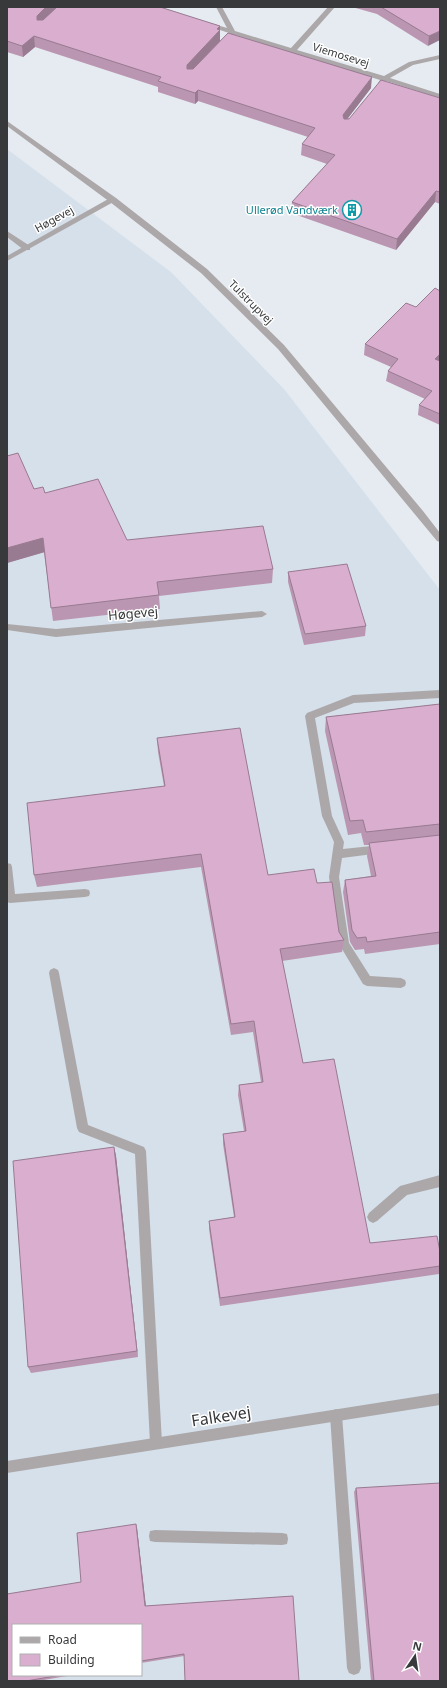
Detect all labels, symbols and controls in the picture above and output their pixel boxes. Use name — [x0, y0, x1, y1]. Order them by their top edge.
street label: Viemosevej — [311, 39, 371, 70]
building icon: Ullerød Vandværk — [341, 199, 363, 221]
street label: Høgevej — [32, 202, 76, 235]
place label: Ullerød Vandværk — [246, 202, 338, 217]
street label: Tulstrupvej — [226, 276, 277, 327]
street label: Høgevej — [107, 602, 159, 624]
street label: Falkevej — [190, 1400, 252, 1432]
legend — [12, 1624, 142, 1676]
text: Road — [48, 1631, 77, 1648]
north arrow — [395, 1636, 435, 1676]
text: N — [411, 1637, 423, 1654]
text: Building — [48, 1651, 95, 1668]

